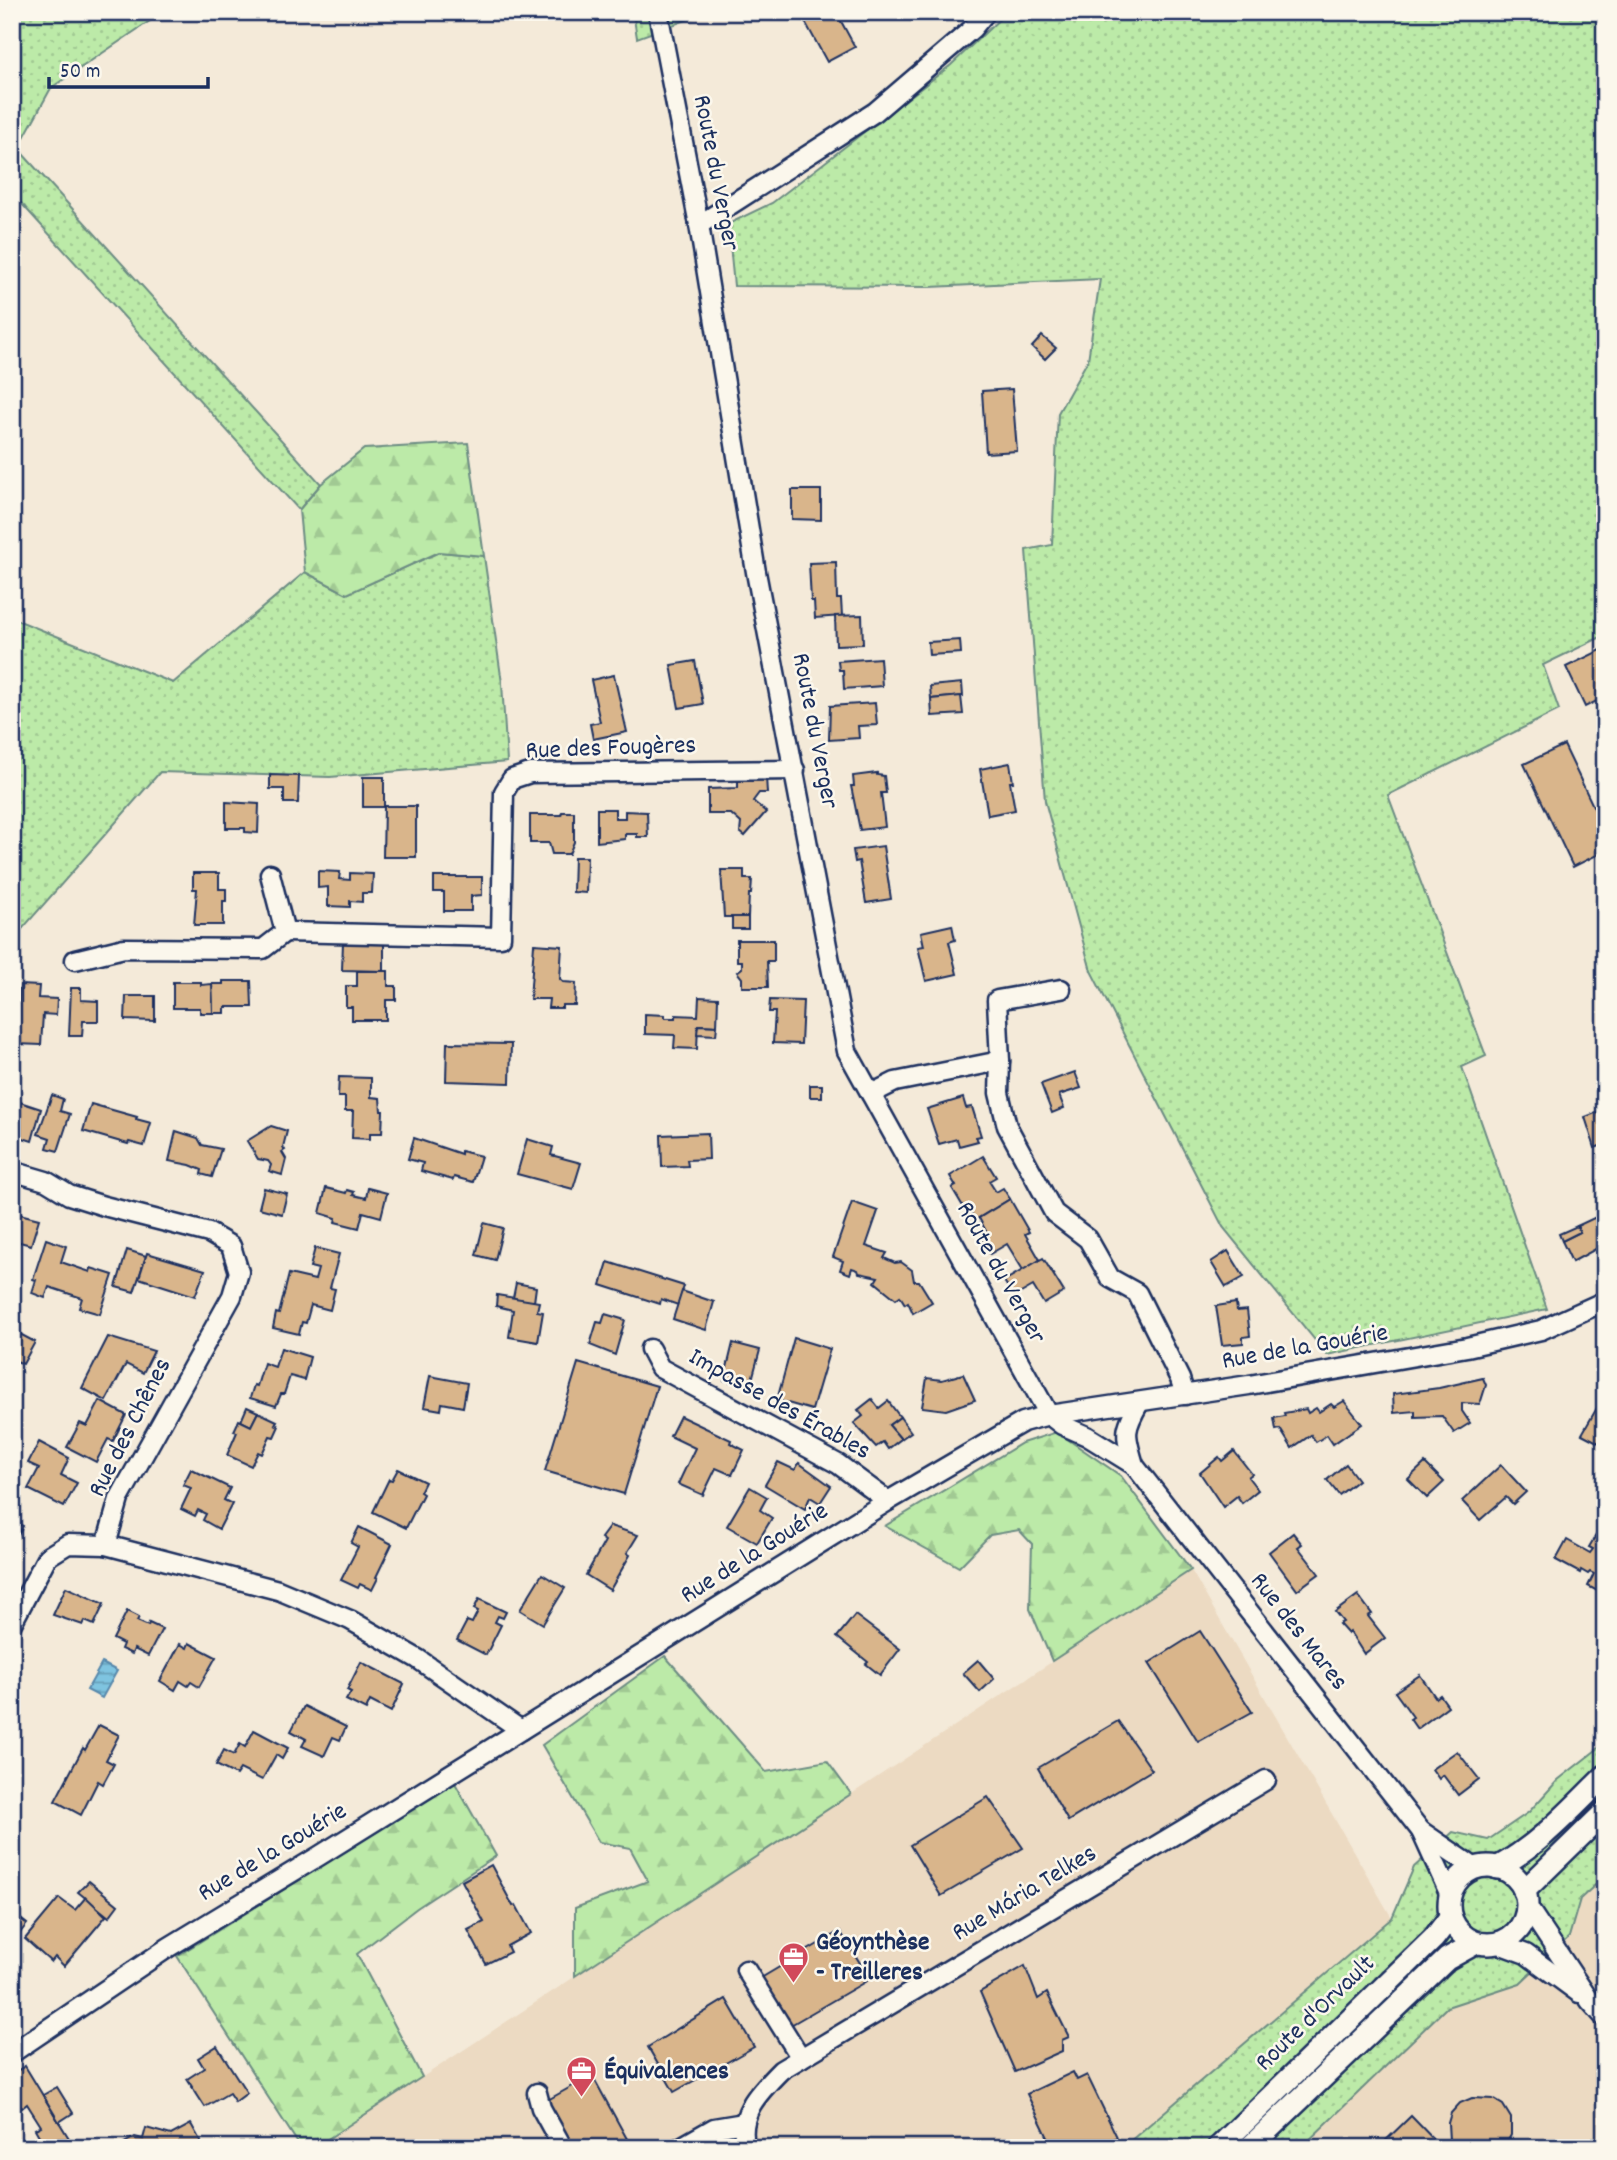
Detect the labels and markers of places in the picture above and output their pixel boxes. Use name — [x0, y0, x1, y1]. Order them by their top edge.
place label: Géoynthèse - Treilleres — [816, 1925, 930, 1992]
office icon: Géoynthèse - Treilleres — [776, 1941, 810, 1985]
place label: Équivalences — [604, 2054, 729, 2091]
office icon: Équivalences — [564, 2055, 598, 2099]

